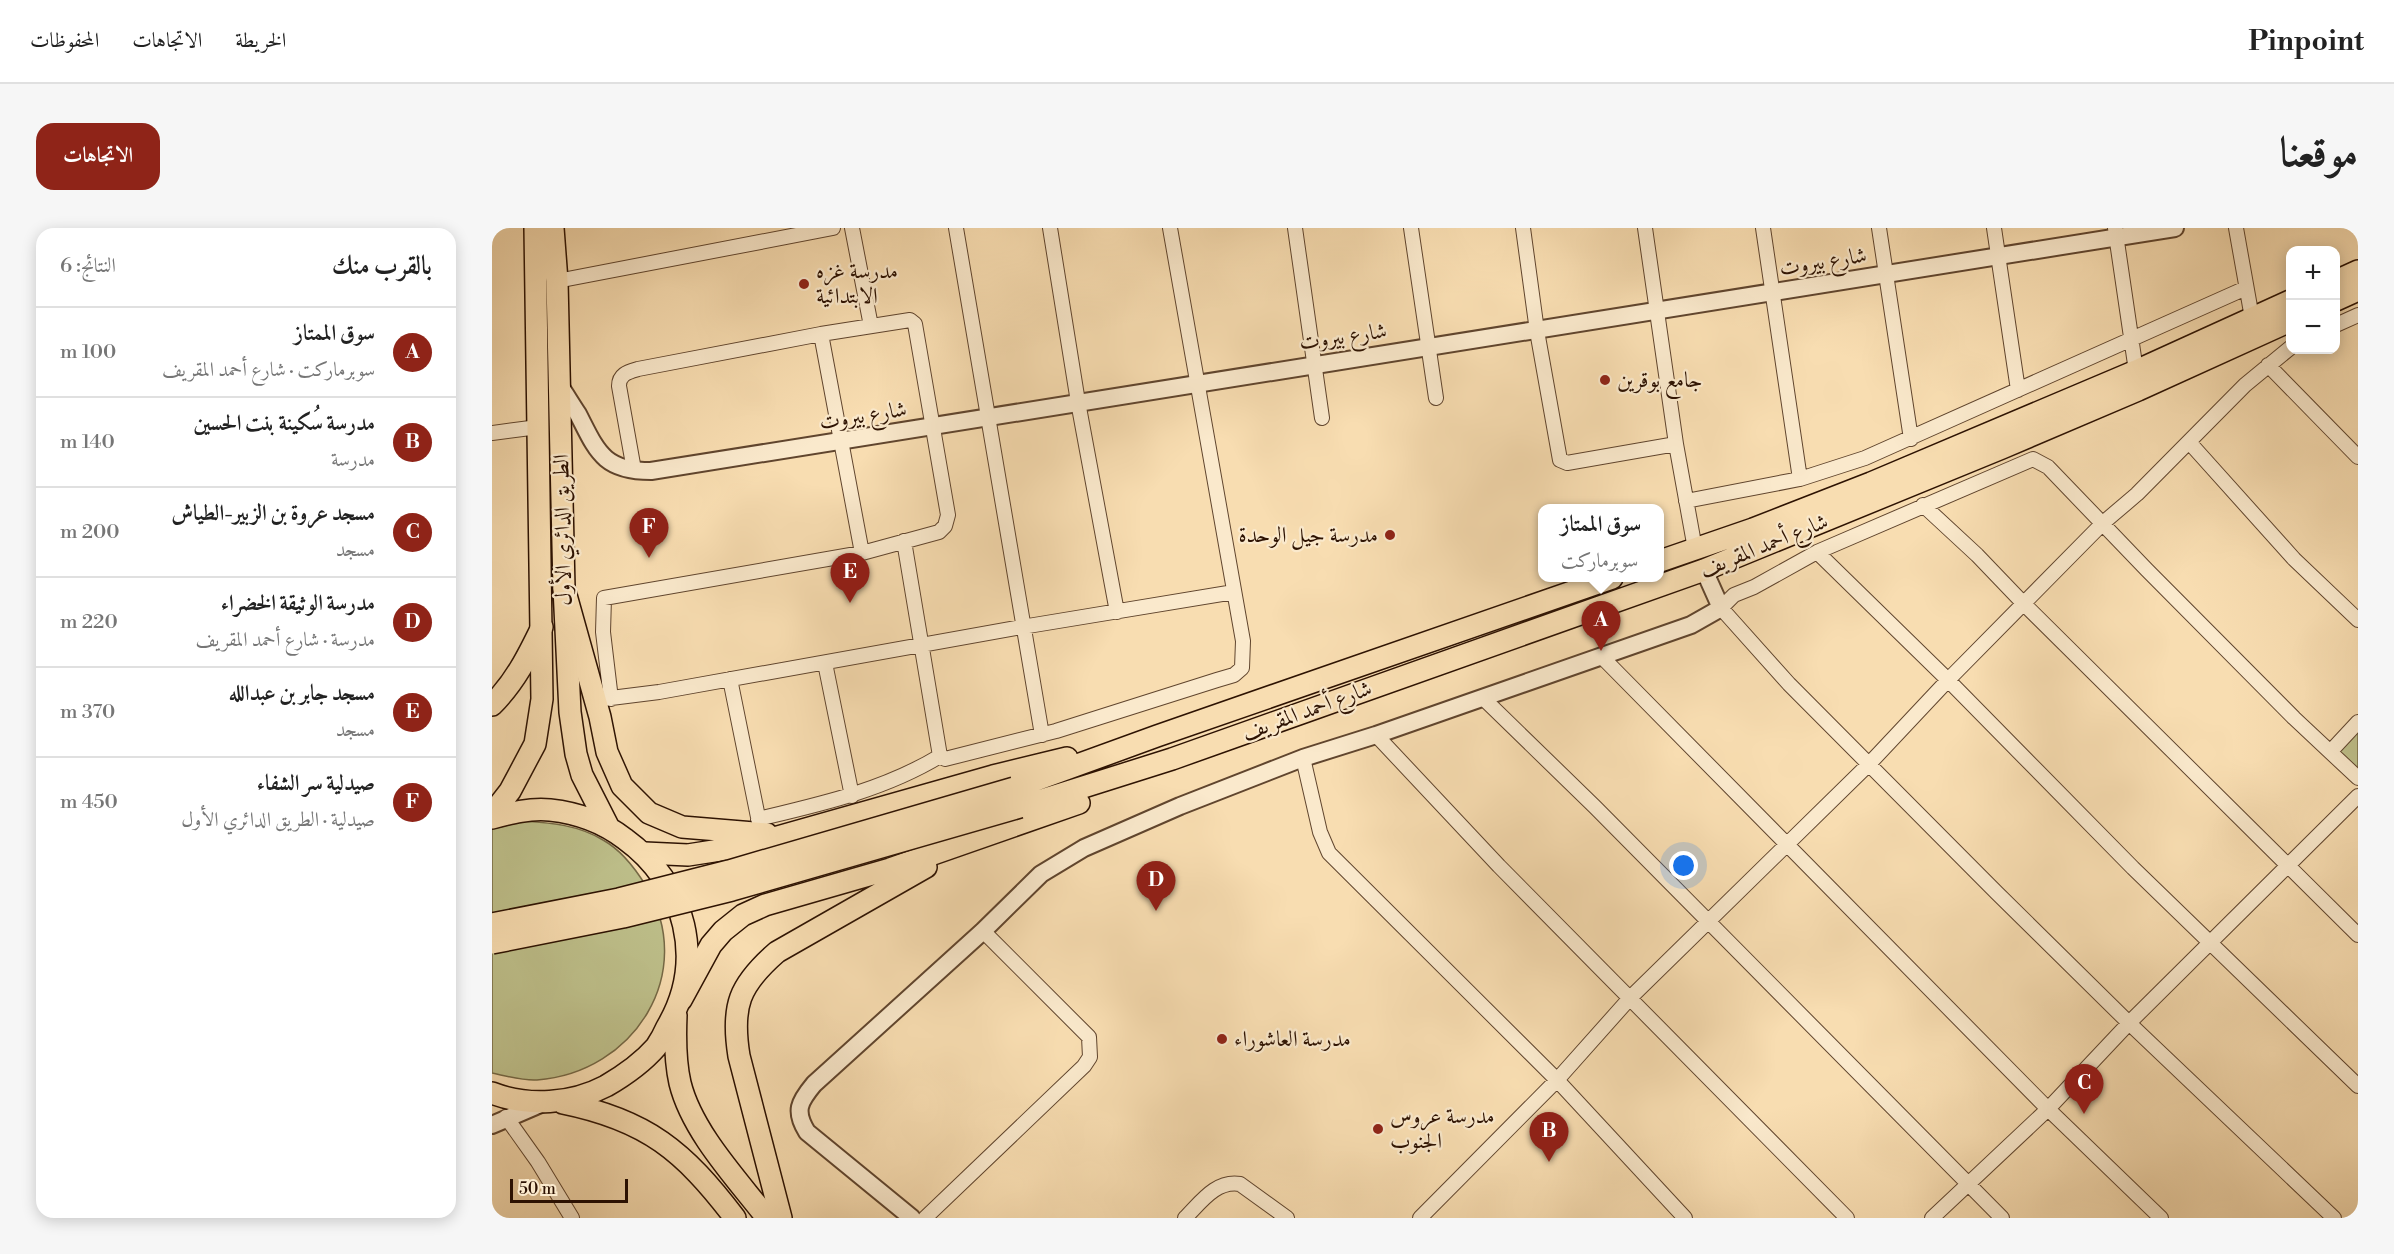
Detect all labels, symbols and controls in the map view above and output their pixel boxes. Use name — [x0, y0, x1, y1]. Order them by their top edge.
text: Pinpoint — [2248, 24, 2364, 59]
text: المحفوظات — [30, 28, 99, 54]
text: الاتجاهات — [132, 28, 202, 54]
text: الخريطة — [235, 28, 286, 54]
button: الاتجاهات — [36, 123, 160, 190]
text: موقعنا — [2280, 127, 2358, 180]
street label: شارع بيروت — [1777, 242, 1869, 286]
map controls — [2286, 246, 2340, 354]
button: + — [2286, 246, 2340, 300]
text: بالقرب منك — [332, 250, 432, 282]
text: النتائج: 6 — [60, 254, 116, 279]
place label: مدرسة غزه الابتدائية — [816, 258, 898, 310]
marker: مدرسة غزه الابتدائية — [797, 277, 811, 291]
button: − — [2286, 300, 2340, 354]
street label: شارع بيروت — [1297, 317, 1389, 360]
text: سوق الممتاز — [294, 320, 375, 347]
text: 100 m — [60, 340, 116, 365]
text: A — [405, 340, 420, 365]
text: سوبرماركت · شارع أحمد المقريف — [162, 358, 375, 383]
place label: جامع بوقرين — [1617, 367, 1703, 399]
marker: جامع بوقرين — [1598, 373, 1612, 387]
street label: شارع بيروت — [817, 396, 909, 440]
text: مدرسة سُكينة بنت الحسين — [194, 410, 375, 437]
text: 140 m — [60, 430, 115, 455]
text: B — [405, 430, 420, 455]
text: مدرسة — [331, 448, 375, 473]
street label: الطريق الدائري الأول — [545, 454, 581, 606]
text: مسجد عروة بن الزبير-الطياش — [171, 500, 375, 527]
popup — [1538, 504, 1664, 582]
street label: شارع أحمد المقريف — [1695, 505, 1834, 588]
pin: F — [630, 508, 668, 558]
text: سوق الممتاز — [1561, 511, 1641, 538]
text: 200 m — [60, 520, 120, 545]
text: C — [405, 520, 420, 545]
place label: مدرسة جيل الوحدة — [1238, 522, 1378, 550]
marker: مدرسة جيل الوحدة — [1383, 528, 1397, 542]
text: مسجد — [336, 538, 375, 563]
text: سوبرماركت — [1561, 549, 1638, 574]
pin: E — [830, 554, 870, 603]
text: مدرسة الوثيقة الخضراء — [221, 590, 375, 617]
pin: A — [1582, 602, 1620, 651]
text: 220 m — [60, 610, 118, 635]
text: D — [405, 610, 420, 635]
text: مدرسة · شارع أحمد المقريف — [195, 628, 375, 653]
street label: شارع أحمد المقريف — [1237, 672, 1377, 751]
text: مسجد جابر بن عبدالله — [229, 680, 375, 707]
text: 370 m — [60, 700, 115, 725]
text: E — [406, 700, 419, 725]
text: مسجد — [336, 718, 375, 743]
text: صيدلية سر الشفاء — [257, 770, 375, 797]
text: 450 m — [60, 790, 118, 815]
text: F — [405, 790, 420, 815]
text: صيدلية · الطريق الدائري الأول — [181, 808, 375, 833]
your location — [1669, 851, 1698, 880]
pin: D — [1136, 862, 1176, 911]
place label: مدرسة العاشوراء — [1234, 1026, 1351, 1053]
marker: مدرسة العاشوراء — [1215, 1032, 1229, 1046]
pin: C — [2064, 1064, 2104, 1114]
place label: مدرسة عروس الجنوب — [1390, 1103, 1495, 1155]
pin: B — [1530, 1112, 1568, 1162]
marker: مدرسة عروس الجنوب — [1371, 1122, 1385, 1136]
scale bar — [510, 1176, 628, 1204]
text: 50 m — [519, 1179, 556, 1199]

